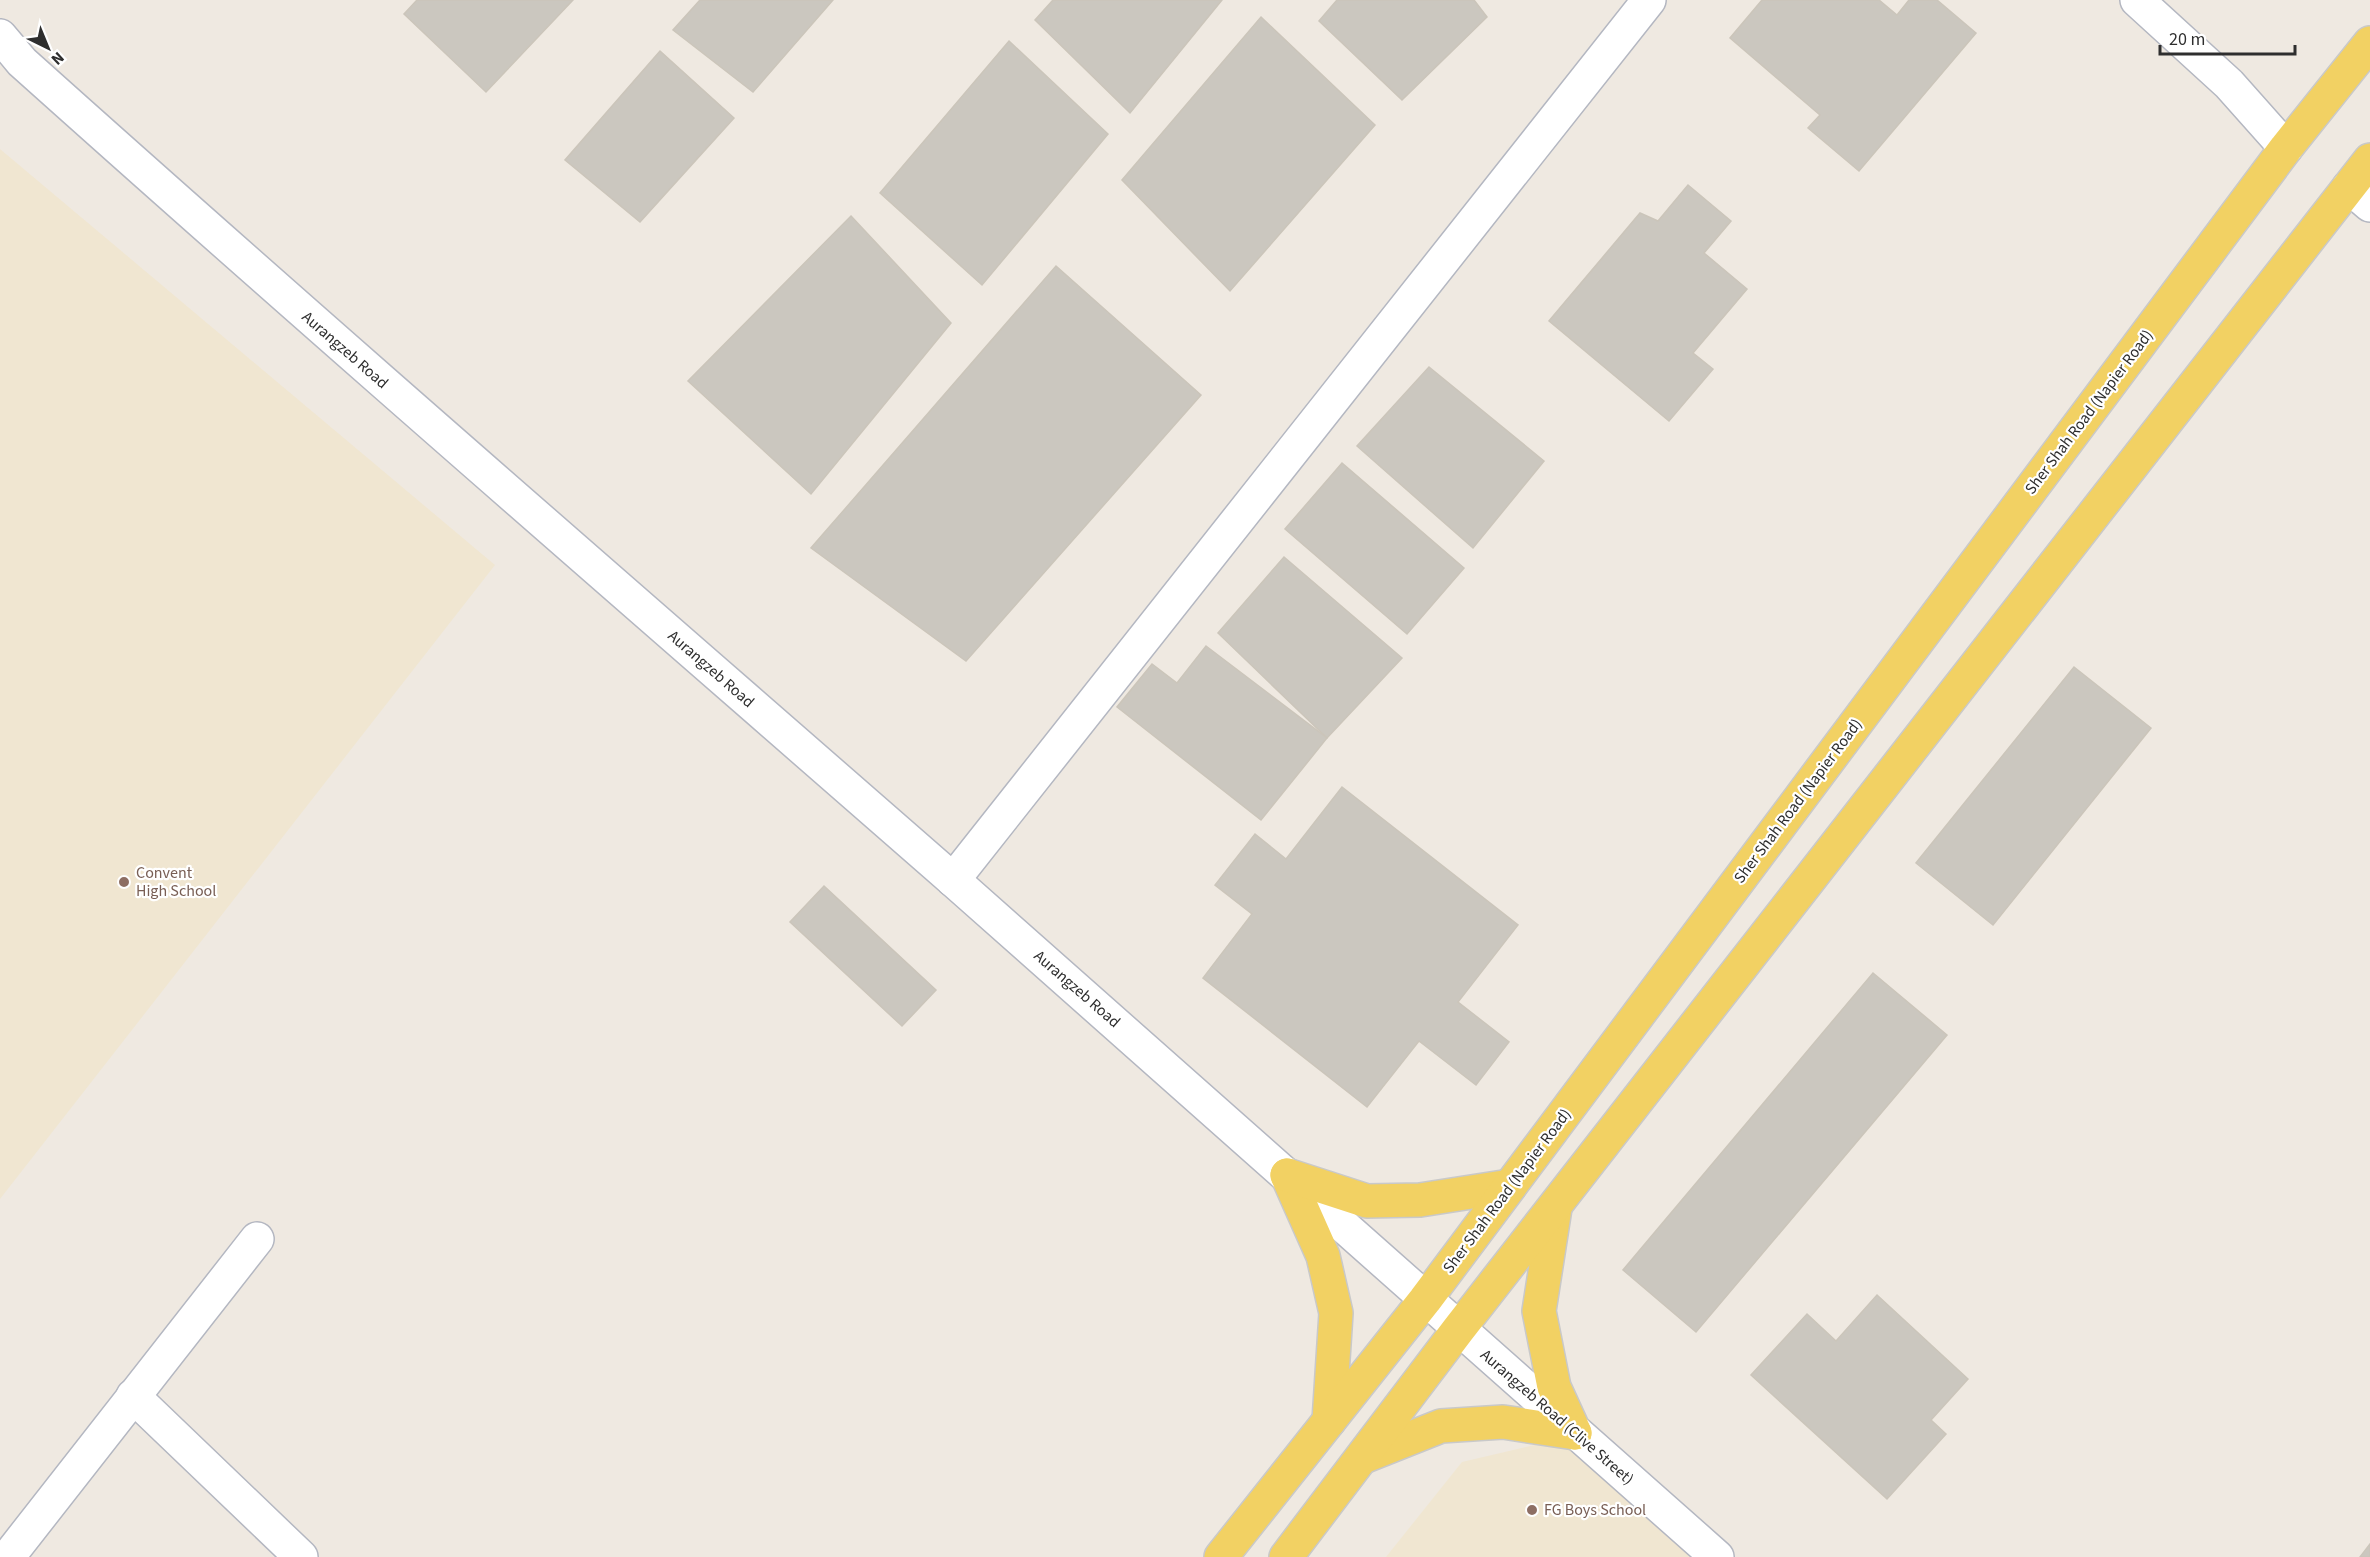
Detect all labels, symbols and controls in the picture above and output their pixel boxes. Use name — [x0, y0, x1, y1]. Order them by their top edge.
north arrow — [18, 18, 78, 78]
scale bar — [2160, 18, 2295, 56]
text: 20 m — [2169, 27, 2205, 52]
text: N — [46, 47, 69, 70]
street label: Aurangzeb Road — [297, 306, 393, 394]
street label: Sher Shah Road (Napier Road) — [2020, 325, 2158, 499]
street label: Aurangzeb Road — [663, 625, 759, 713]
street label: Sher Shah Road (Napier Road) — [1729, 714, 1867, 888]
place label: Convent High School — [136, 862, 216, 902]
marker: Convent High School — [117, 875, 131, 889]
street label: Aurangzeb Road — [1029, 945, 1125, 1033]
street label: Sher Shah Road (Napier Road) — [1438, 1104, 1576, 1278]
street label: Aurangzeb Road (Clive Street) — [1476, 1344, 1638, 1490]
place label: FG Boys School — [1544, 1499, 1646, 1521]
marker: FG Boys School — [1525, 1503, 1539, 1517]

